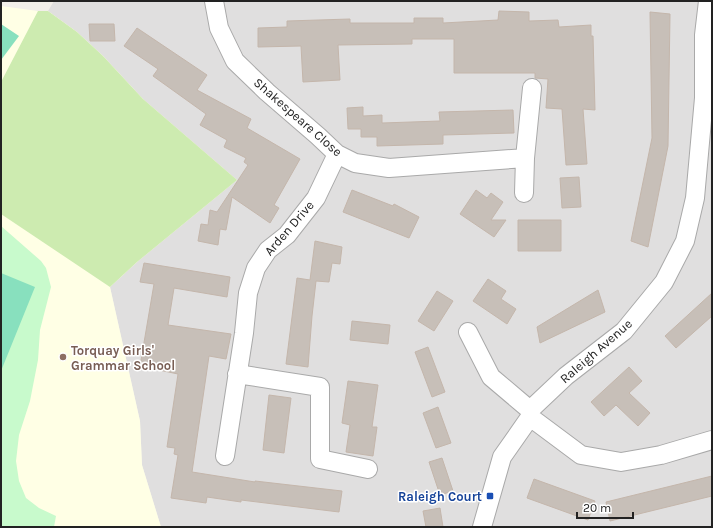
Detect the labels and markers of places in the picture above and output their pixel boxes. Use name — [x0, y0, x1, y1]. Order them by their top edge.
place label: Torquay Girls' Grammar School — [71, 343, 175, 373]
marker: Torquay Girls' Grammar School — [58, 352, 68, 362]
place label: Raleigh Court — [398, 489, 482, 504]
marker: Raleigh Court — [485, 491, 495, 501]

